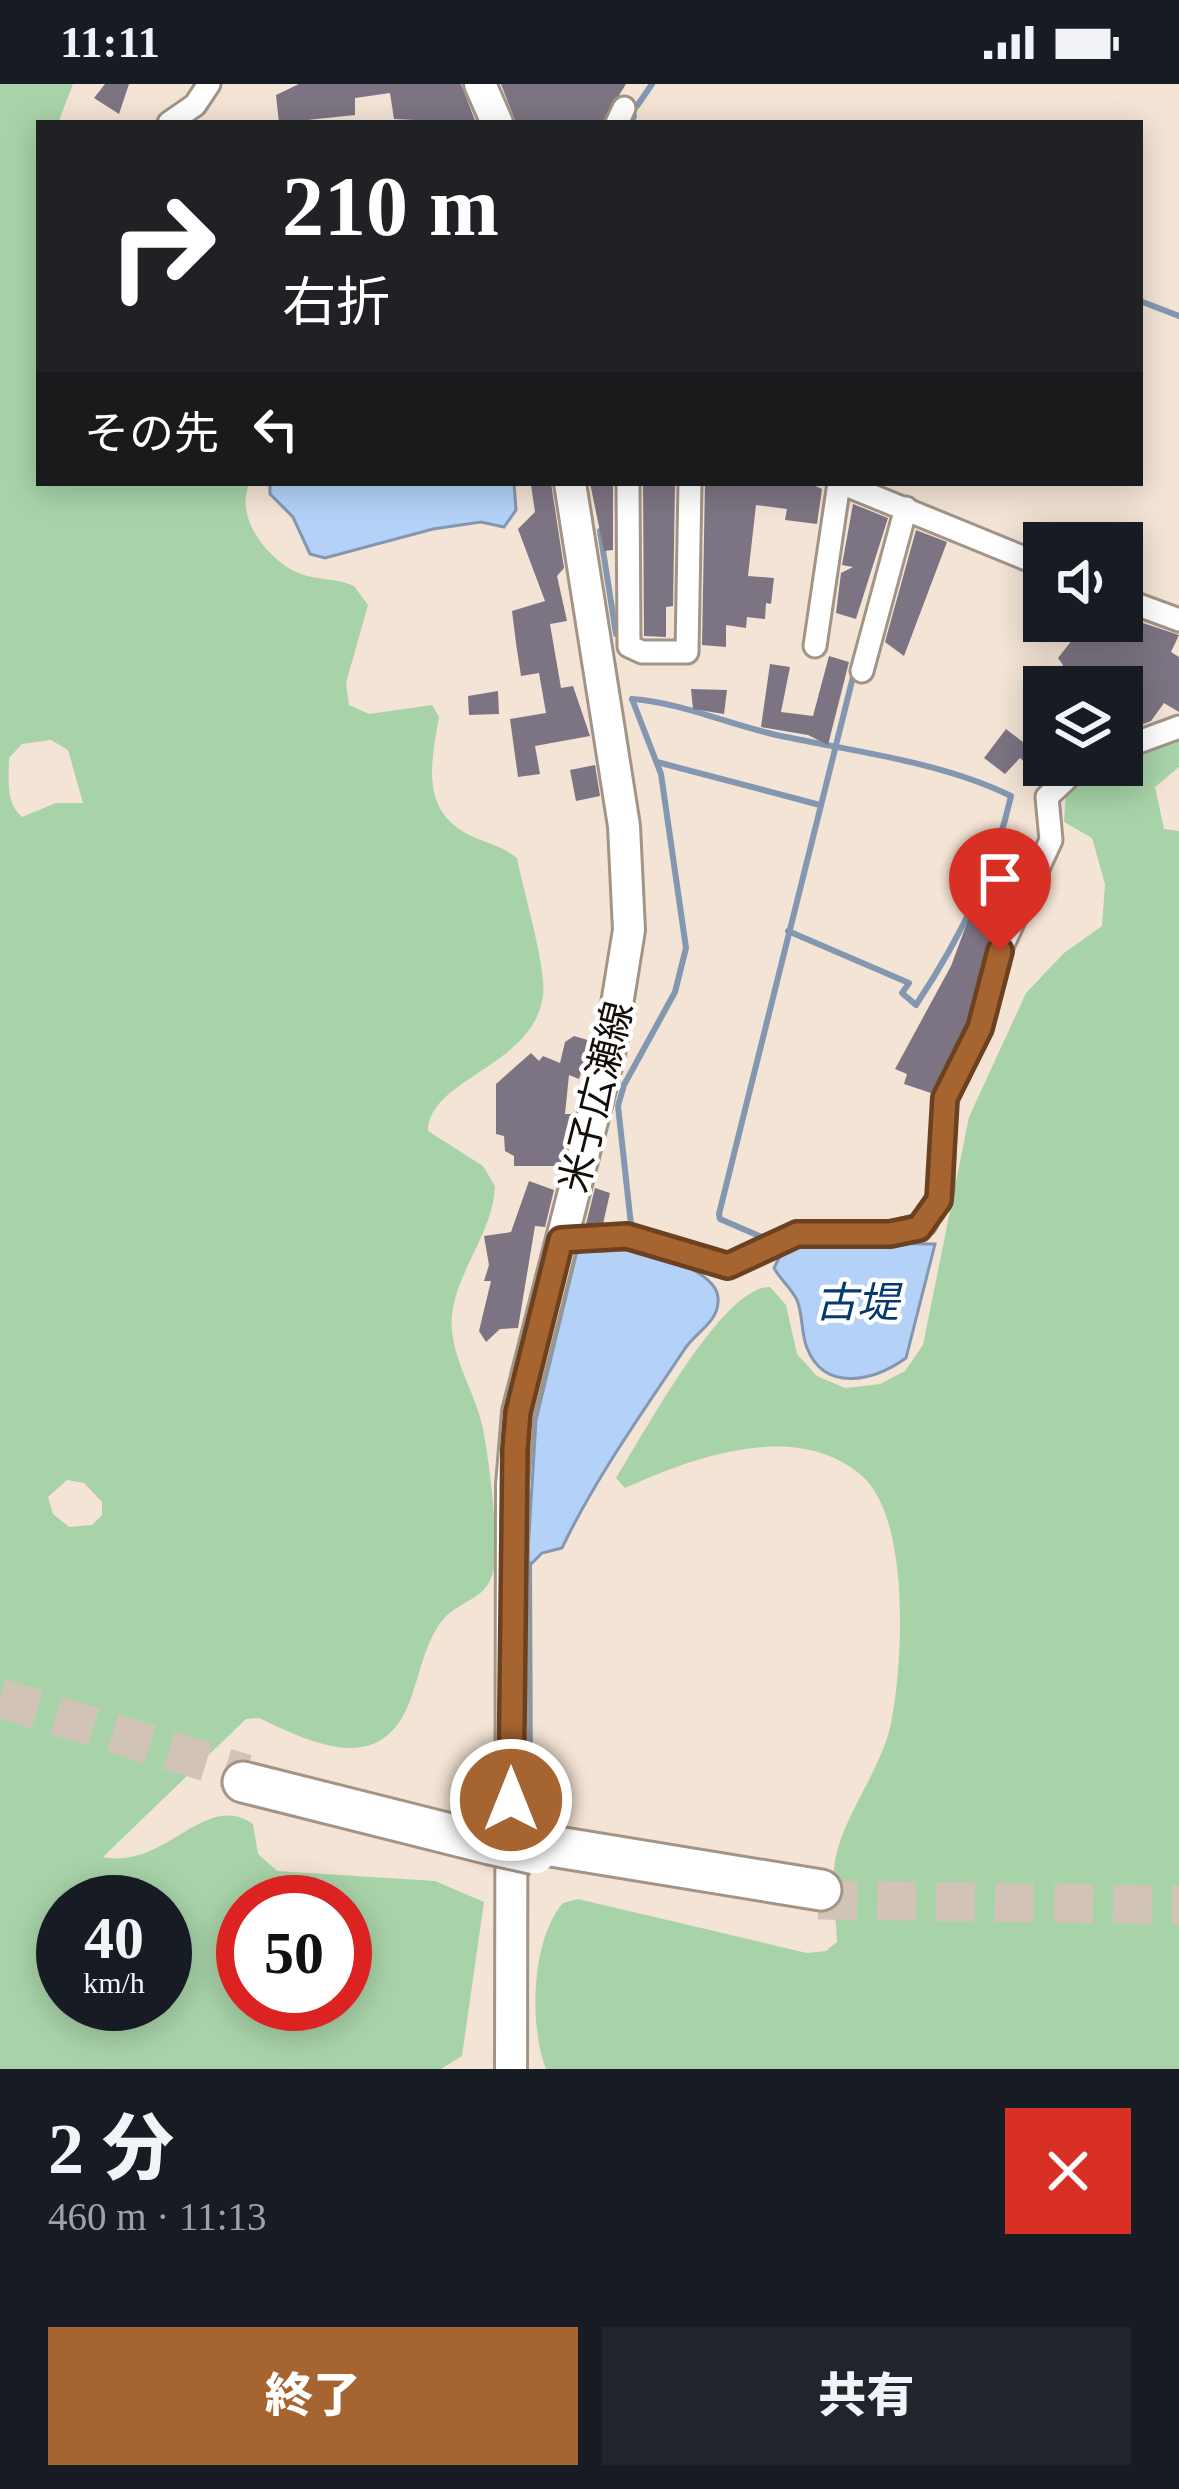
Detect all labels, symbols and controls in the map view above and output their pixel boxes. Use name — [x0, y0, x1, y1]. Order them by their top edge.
text: 11:11 — [60, 17, 160, 67]
text: 210 m — [282, 160, 499, 253]
icon: right — [84, 168, 240, 324]
text: 右折 — [282, 273, 390, 333]
icon: left — [243, 396, 309, 462]
text: その先 — [84, 409, 219, 459]
map controls — [1023, 522, 1143, 786]
button: sound — [1023, 522, 1143, 642]
button: layers — [1023, 666, 1143, 786]
pin — [949, 828, 1051, 951]
icon: arrive — [967, 846, 1033, 912]
street label: 米子広瀬線 — [552, 997, 640, 1197]
water label: 古堤 — [815, 1280, 903, 1326]
position arrow — [448, 1737, 574, 1863]
speed limit sign: 50 — [216, 1875, 372, 2031]
text: 40 — [84, 1905, 144, 1971]
text: km/h — [83, 1966, 145, 1999]
button: close — [1005, 2108, 1131, 2234]
text: 2 分 — [48, 2109, 174, 2189]
text: 460 m · 11:13 — [48, 2195, 266, 2238]
button: 終了 — [48, 2327, 578, 2465]
button: 共有 — [602, 2327, 1131, 2465]

